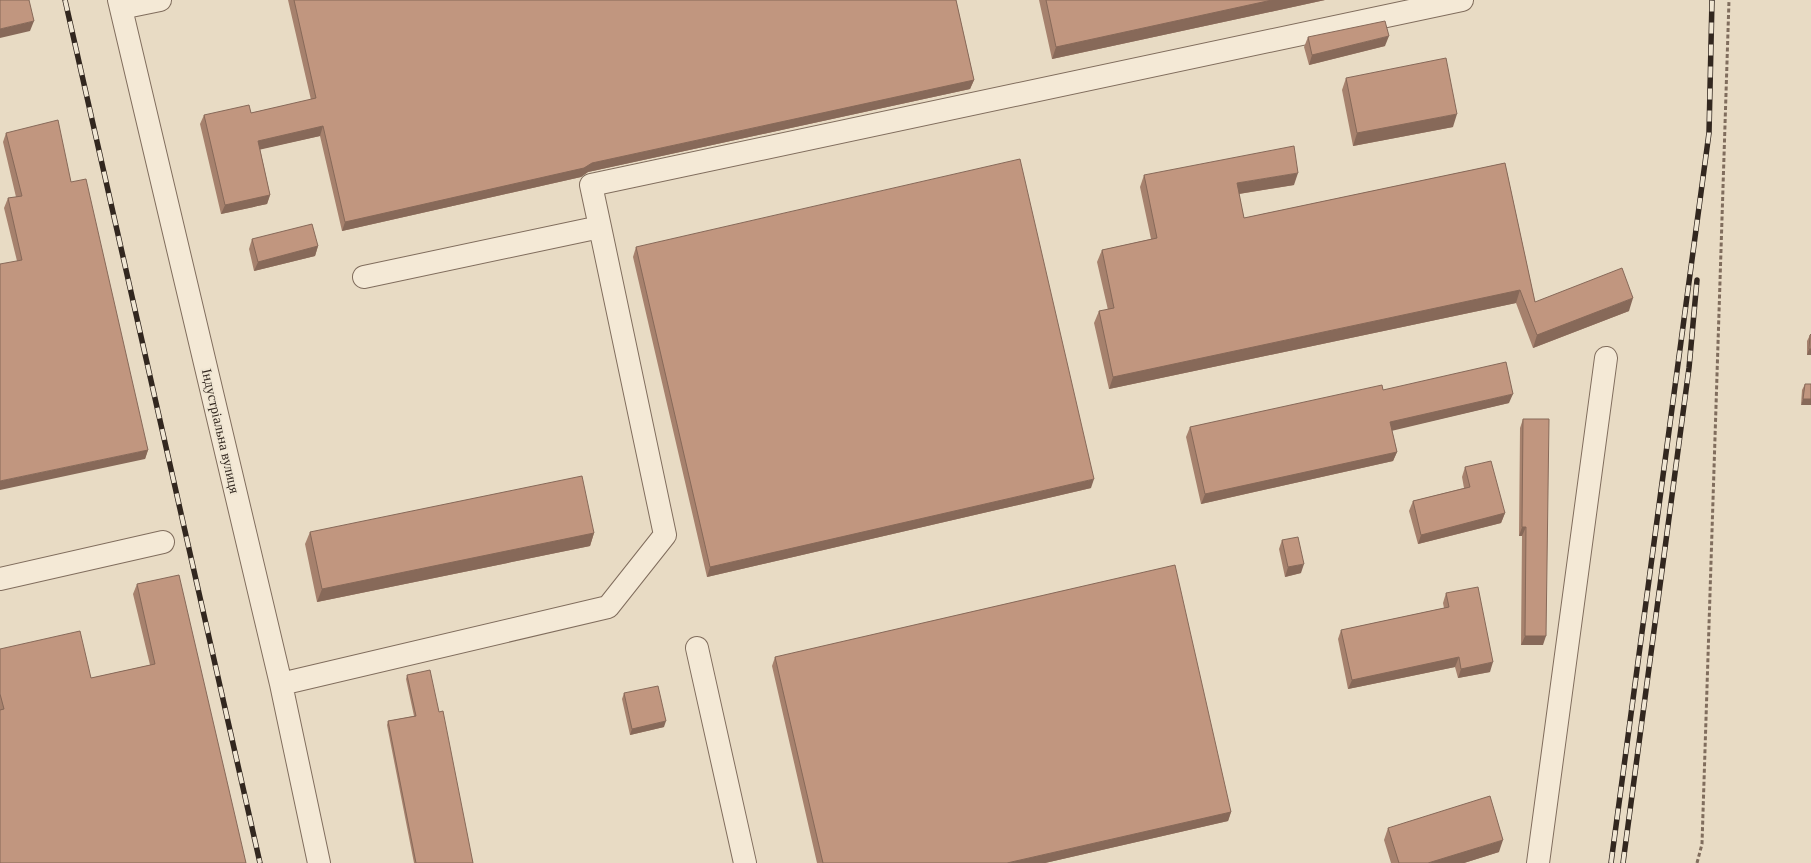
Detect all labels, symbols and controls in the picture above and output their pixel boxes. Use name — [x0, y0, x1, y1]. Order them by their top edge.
street label: Індустріальна вулиця — [199, 367, 242, 495]

